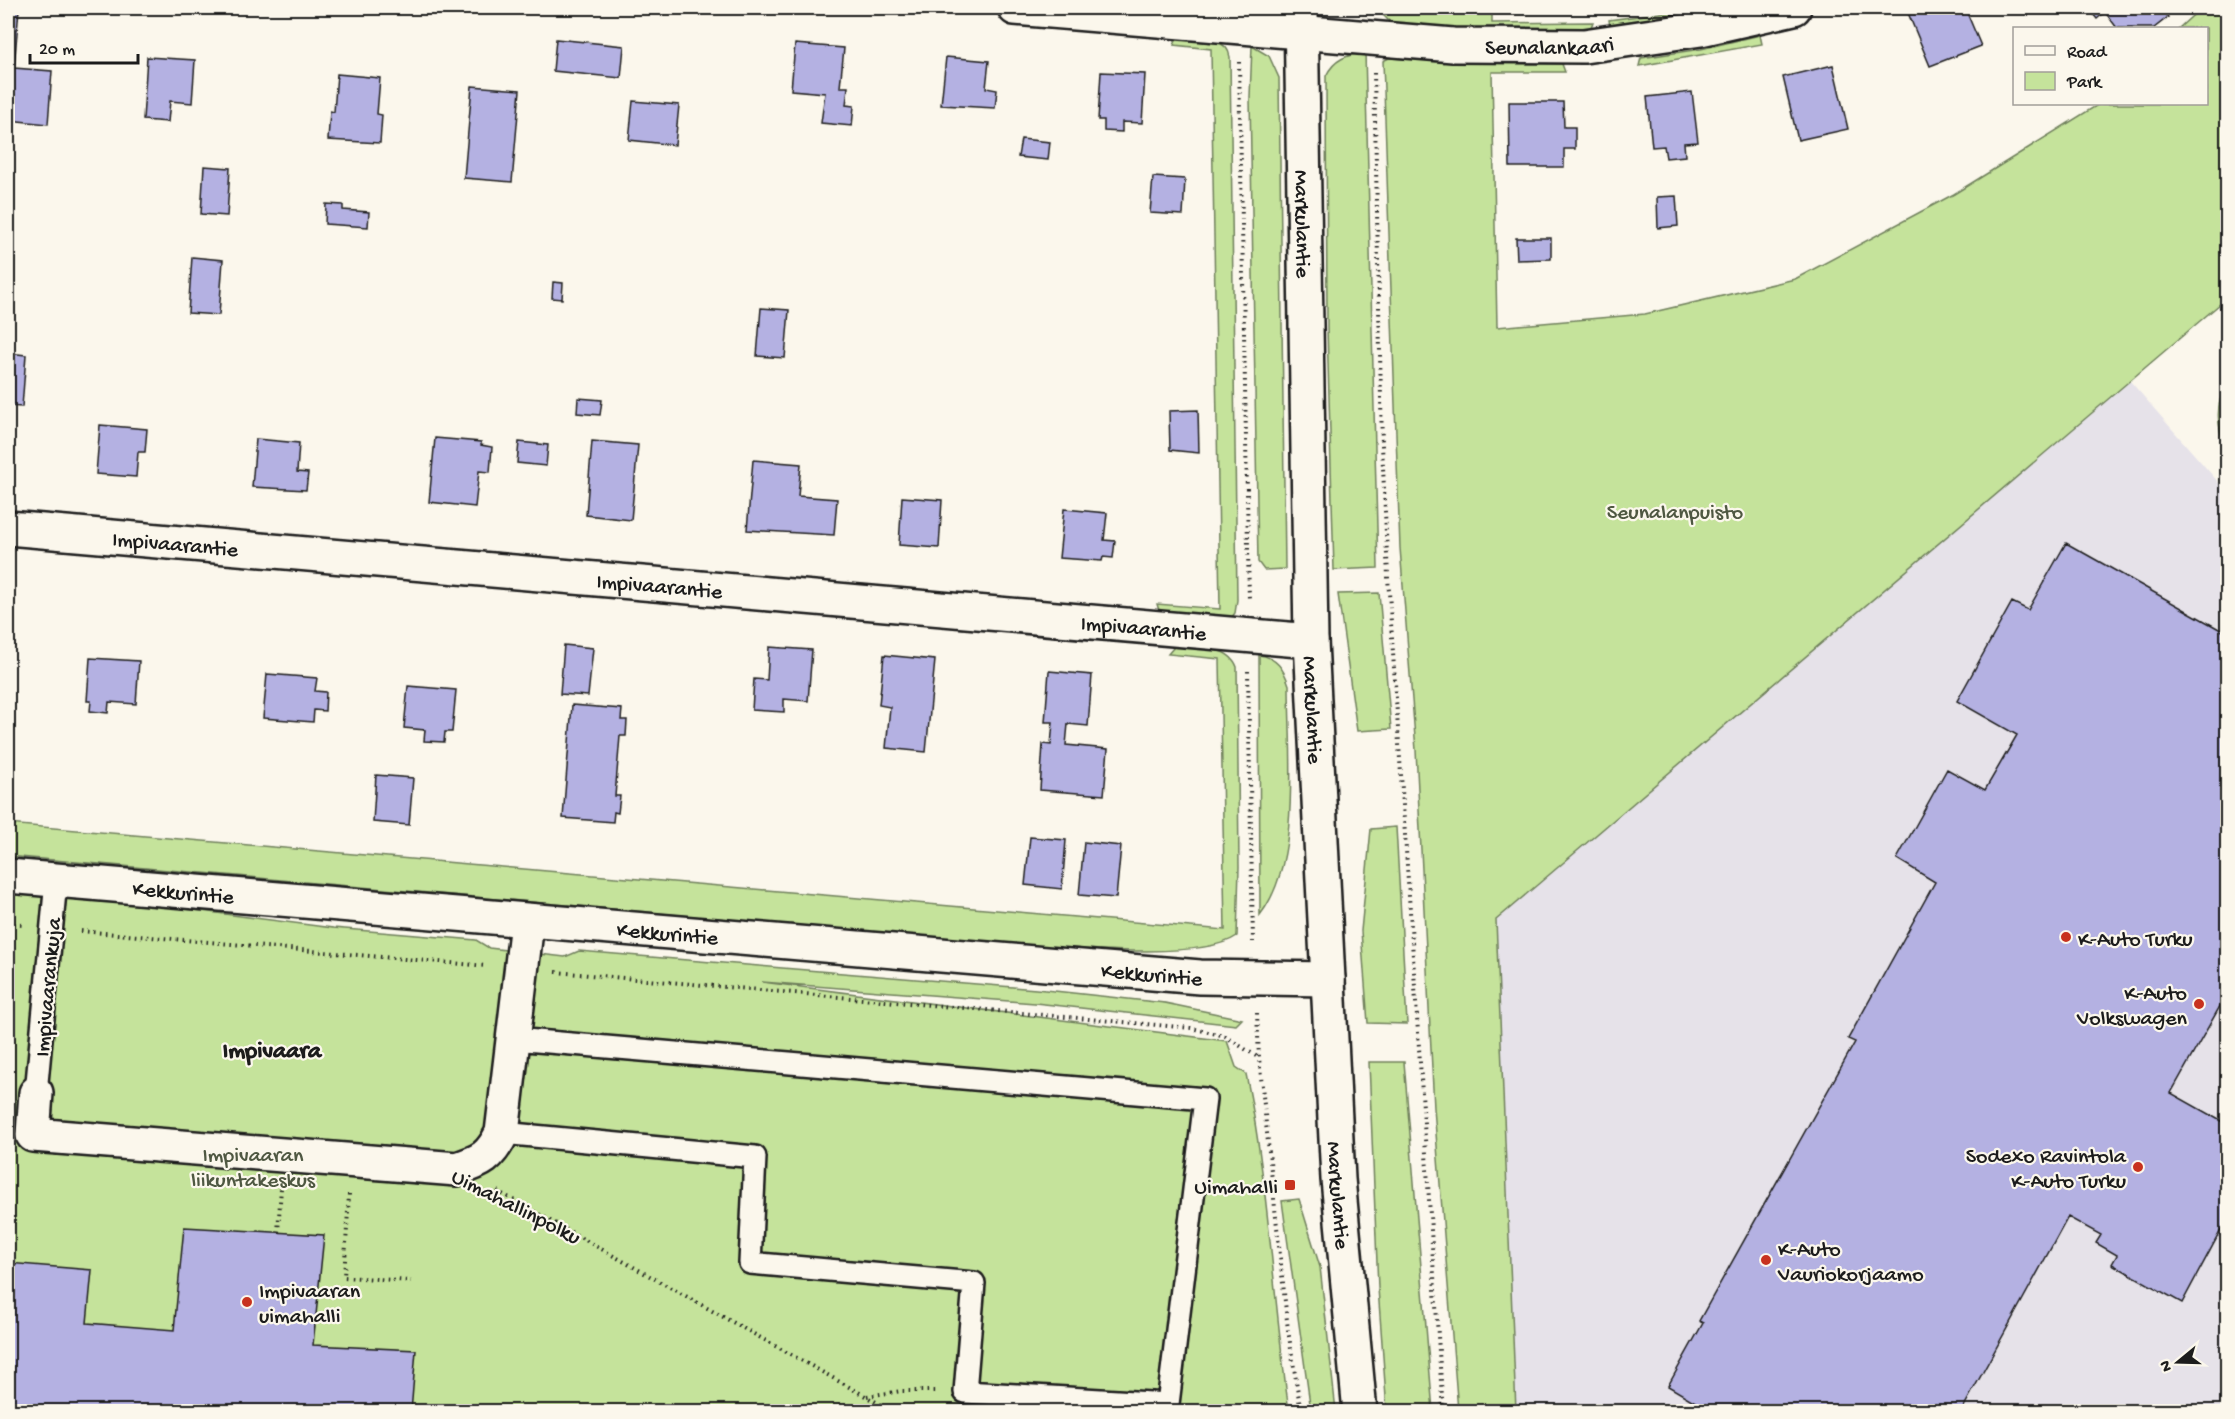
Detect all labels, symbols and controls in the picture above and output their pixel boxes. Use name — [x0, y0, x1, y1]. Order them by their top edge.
scale bar — [30, 27, 138, 65]
legend — [2013, 27, 2208, 105]
street label: Seunalankaari — [1485, 33, 1616, 63]
text: 20 m — [39, 40, 75, 61]
text: Road — [2067, 43, 2108, 64]
text: Park — [2066, 73, 2103, 94]
street label: Markulantie — [1287, 170, 1314, 279]
park label: Seunalanpuisto — [1607, 501, 1743, 527]
street label: Impivaarantie — [111, 528, 240, 565]
street label: Impivaarantie — [595, 570, 724, 607]
street label: Impivaarantie — [1079, 612, 1208, 649]
street label: Markulantie — [1295, 655, 1326, 765]
street label: Kekkurintie — [131, 878, 235, 912]
street label: Impivaarankuja — [31, 916, 69, 1058]
street label: Kekkurintie — [616, 919, 720, 953]
place label: K-Auto Turku — [2078, 928, 2193, 954]
marker: K-Auto Turku — [2059, 930, 2073, 944]
street label: Kekkurintie — [1100, 960, 1204, 994]
place label: K-Auto Volkswagen — [2076, 982, 2188, 1033]
marker: K-Auto Volkswagen — [2192, 997, 2206, 1011]
district label: Impivaara — [223, 1038, 323, 1067]
street label: Markulantie — [1319, 1141, 1354, 1251]
park label: Impivaaran liikuntakeskus — [191, 1144, 316, 1195]
place label: Sodexo Ravintola K-Auto Turku — [1966, 1145, 2127, 1196]
marker: Sodexo Ravintola K-Auto Turku — [2131, 1160, 2145, 1174]
street label: Uimahallinpolku — [446, 1165, 584, 1252]
place label: Uimahalli — [1194, 1176, 1278, 1202]
marker: Uimahalli — [1283, 1178, 1297, 1192]
place label: K-Auto Vauriokorjaamo — [1777, 1238, 1924, 1289]
marker: K-Auto Vauriokorjaamo — [1759, 1253, 1773, 1267]
place label: Impivaaran uimahalli — [259, 1280, 361, 1331]
marker: Impivaaran uimahalli — [240, 1295, 254, 1309]
north arrow — [2148, 1332, 2208, 1392]
text: N — [2156, 1357, 2178, 1374]

